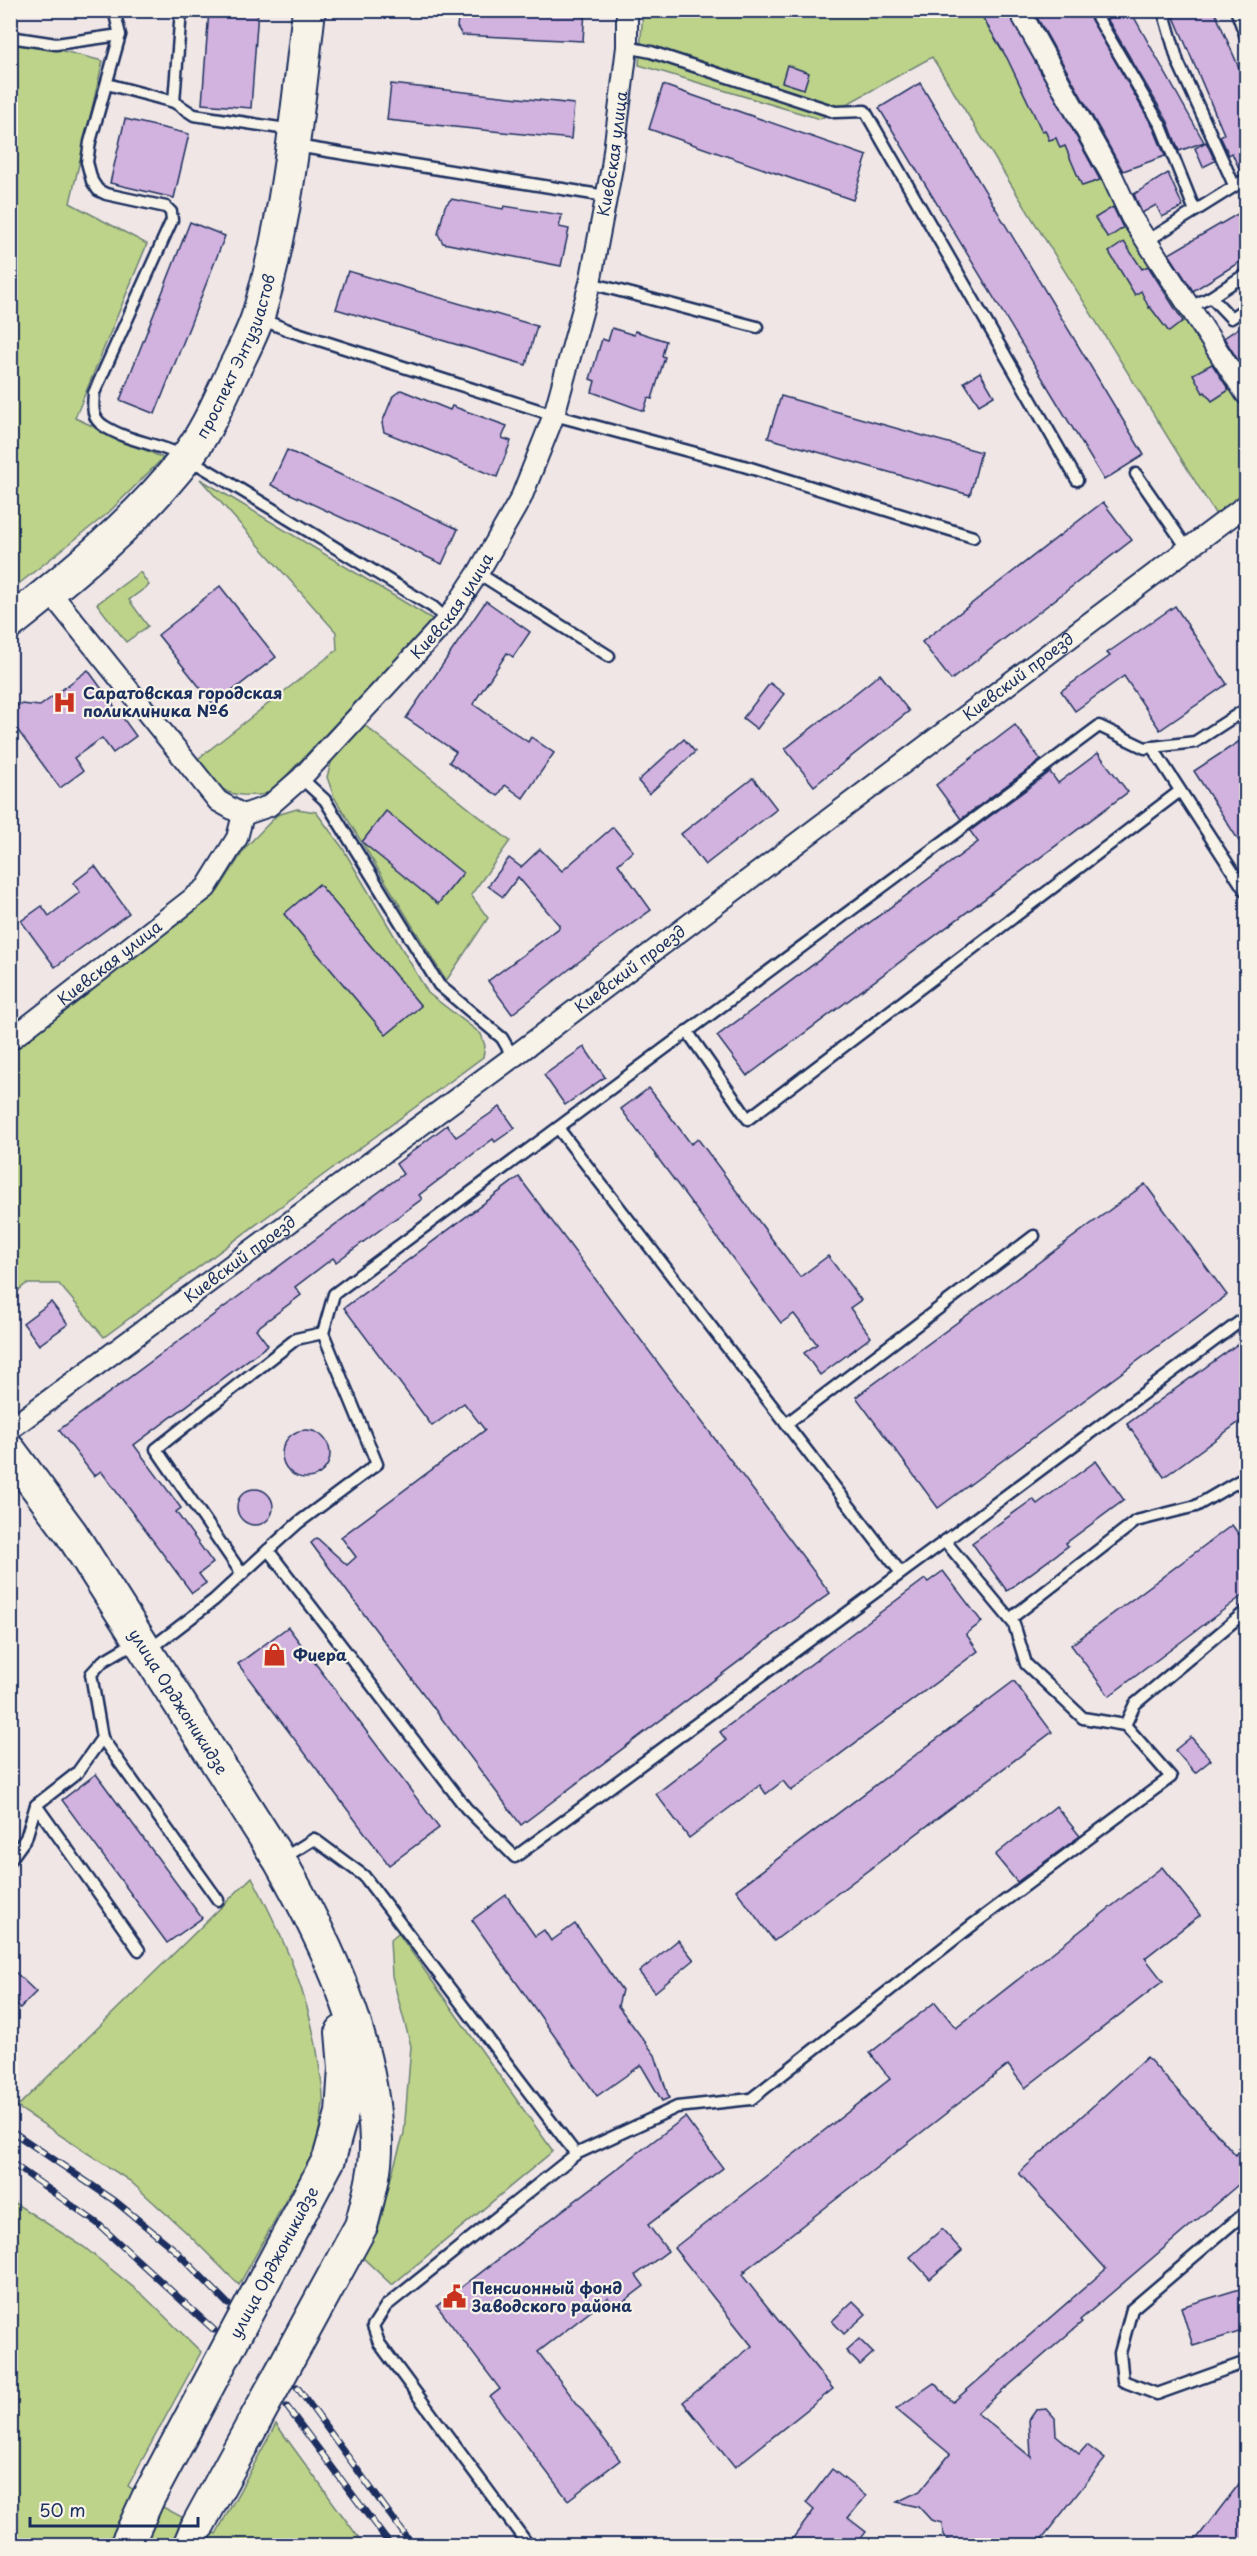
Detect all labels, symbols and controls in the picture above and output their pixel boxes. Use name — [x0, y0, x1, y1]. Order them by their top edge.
street label: Киевская улица — [590, 89, 632, 218]
street label: проспект Энтузиастов — [189, 271, 280, 443]
street label: Киевская улица — [404, 548, 498, 664]
street label: Киевский проезд — [957, 626, 1078, 726]
place label: Саратовская городская поликлиника №6 — [83, 680, 283, 722]
hospital icon: Саратовская городская поликлиника №6 — [52, 689, 78, 715]
street label: Киевская улица — [52, 914, 166, 1010]
street label: Киевский проезд — [569, 918, 690, 1018]
street label: Киевский проезд — [178, 1209, 300, 1308]
street label: улица Орджоникидзе — [124, 1623, 235, 1779]
shop icon: Фиера — [262, 1642, 288, 1668]
place label: Фиера — [293, 1642, 347, 1666]
street label: улица Орджоникидзе — [223, 2181, 323, 2342]
place label: Пенсионный фонд Заводского района — [471, 2275, 632, 2317]
public building icon: Пенсионный фонд Заводского района — [441, 2284, 467, 2310]
scale bar — [30, 2490, 198, 2528]
text: 50 m — [39, 2496, 86, 2523]

